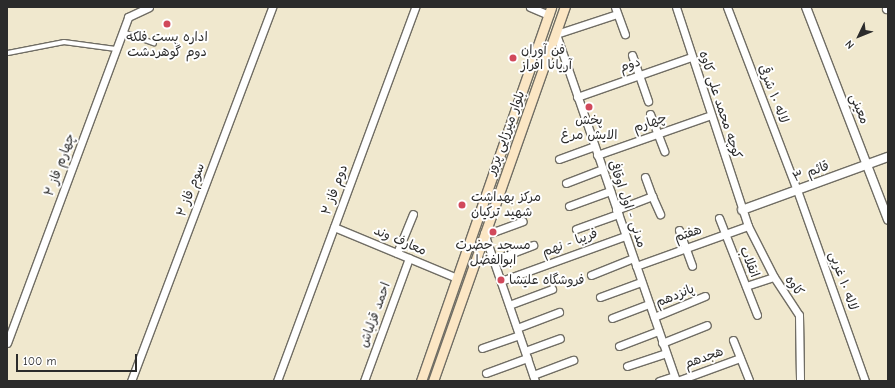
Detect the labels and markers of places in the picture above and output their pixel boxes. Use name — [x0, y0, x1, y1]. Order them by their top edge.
marker: اداره پست فلکه دوم گوهردشت — [162, 19, 172, 29]
place label: اداره پست فلکه دوم گوهردشت — [126, 30, 208, 61]
place label: فن آوران آریانا افراز — [521, 43, 572, 74]
marker: فن آوران آریانا افراز — [508, 53, 518, 63]
marker: پخش الایش مرغ — [584, 102, 594, 112]
place label: پخش الایش مرغ — [561, 113, 617, 144]
place label: مرکز بهداشت شهید ترکیان — [471, 190, 541, 221]
marker: مرکز بهداشت شهید ترکیان — [456, 199, 468, 211]
marker: مسجد حضرت ابوالفضل — [488, 227, 498, 237]
place label: مسجد حضرت ابوالفضل — [456, 238, 530, 269]
place label: فروشگاه علیشا — [509, 272, 584, 288]
marker: فروشگاه علیشا — [496, 275, 506, 285]

